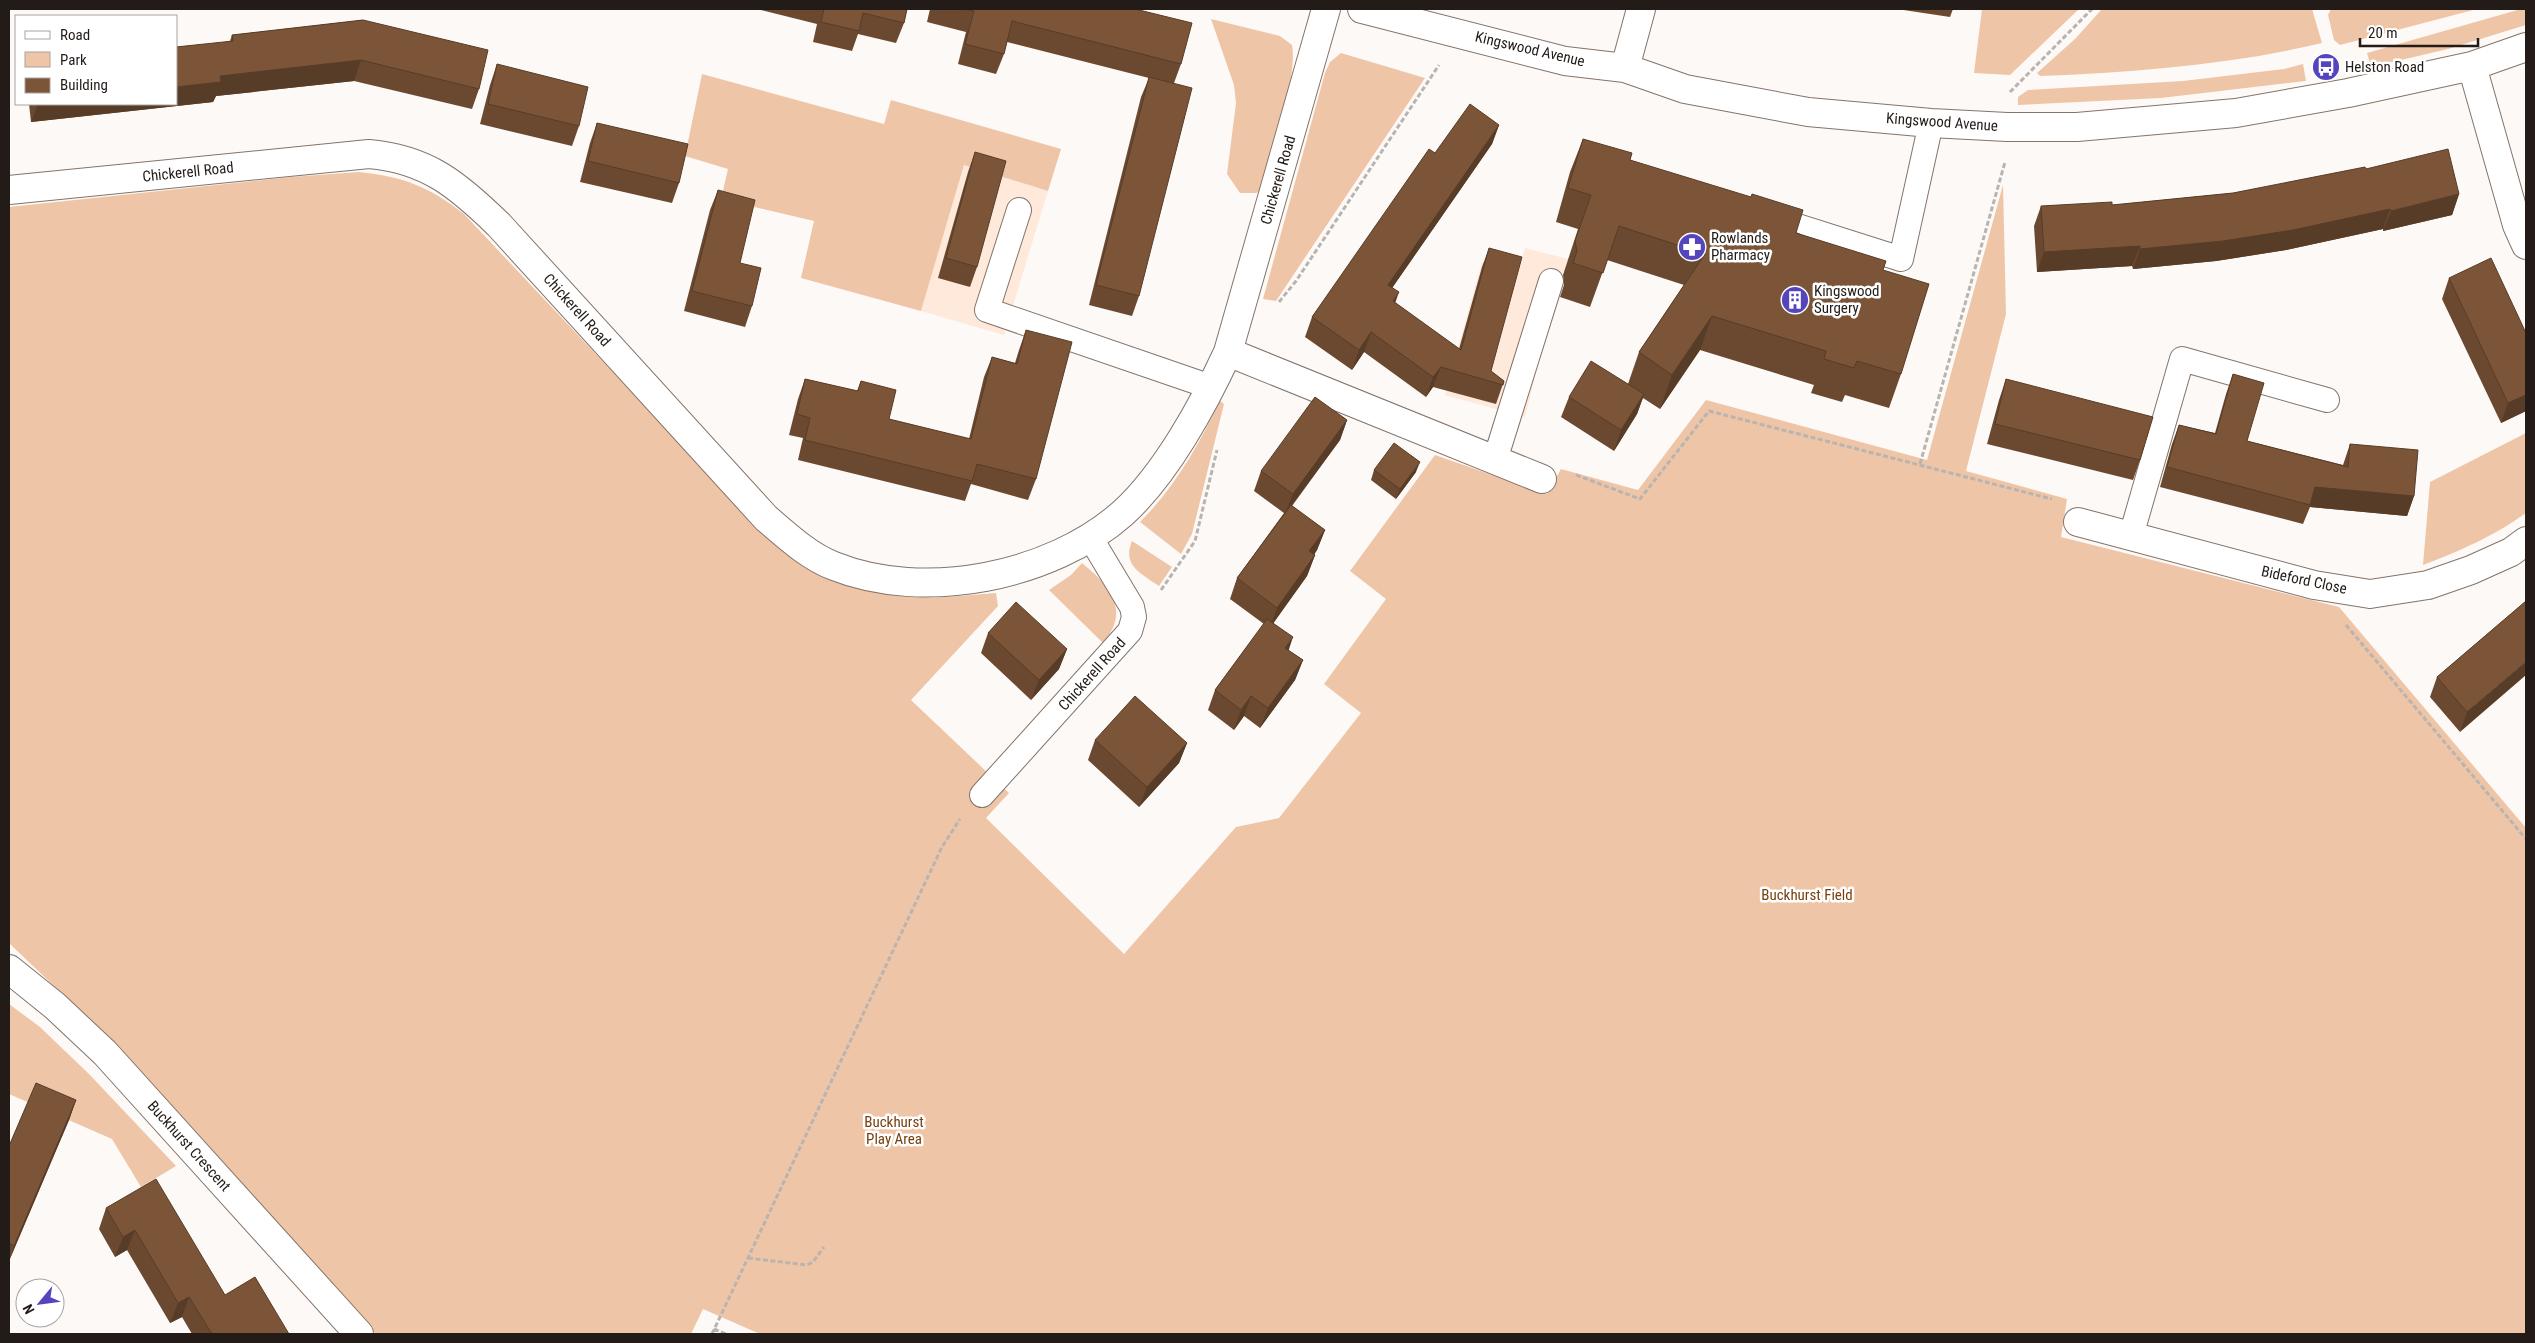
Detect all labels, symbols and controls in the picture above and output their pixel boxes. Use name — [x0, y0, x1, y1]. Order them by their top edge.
legend — [15, 15, 178, 105]
scale bar — [2360, 15, 2478, 47]
text: 20 m — [2368, 24, 2398, 42]
text: Road — [60, 26, 90, 44]
street label: Kingswood Avenue — [1473, 28, 1587, 70]
text: Park — [60, 51, 87, 69]
bus stop icon: Helston Road — [2311, 52, 2341, 82]
place label: Helston Road — [2345, 58, 2424, 76]
text: Building — [60, 76, 108, 94]
street label: Kingswood Avenue — [1886, 109, 1998, 135]
street label: Chickerell Road — [1257, 133, 1299, 227]
street label: Chickerell Road — [141, 158, 235, 186]
place label: Rowlands Pharmacy — [1711, 229, 1770, 264]
pharmacy icon: Rowlands Pharmacy — [1677, 232, 1707, 262]
street label: Chickerell Road — [540, 270, 614, 350]
place label: Kingswood Surgery — [1814, 282, 1879, 317]
building icon: Kingswood Surgery — [1780, 285, 1810, 315]
street label: Bideford Close — [2260, 562, 2348, 598]
street label: Chickerell Road — [1055, 634, 1129, 714]
park label: Buckhurst Field — [1761, 886, 1853, 904]
street label: Buckhurst Crescent — [144, 1097, 234, 1195]
park label: Buckhurst Play Area — [864, 1113, 924, 1148]
north arrow — [15, 1278, 65, 1328]
text: N — [20, 1302, 38, 1317]

